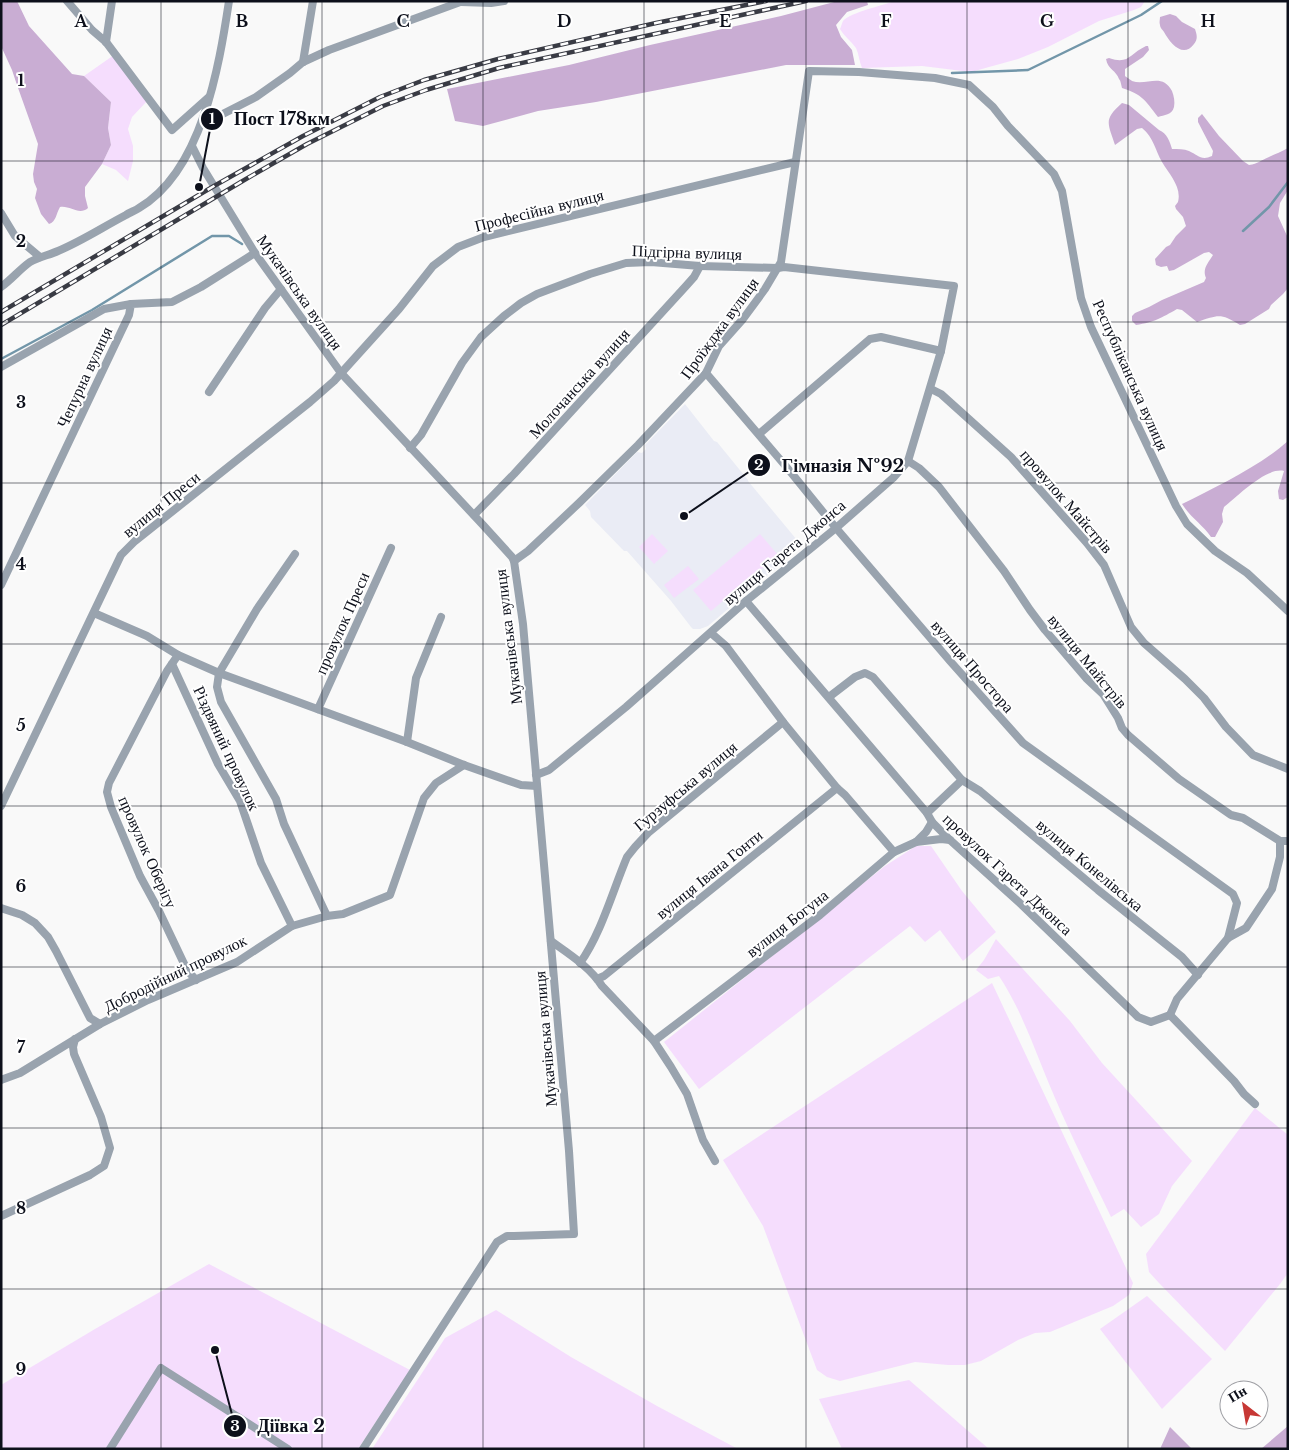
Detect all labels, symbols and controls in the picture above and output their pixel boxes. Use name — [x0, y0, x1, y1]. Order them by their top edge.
text: A — [74, 11, 89, 31]
text: B — [236, 11, 249, 31]
text: C — [396, 11, 410, 31]
text: D — [557, 11, 571, 31]
text: E — [719, 11, 731, 31]
text: F — [880, 11, 892, 31]
text: G — [1040, 11, 1054, 31]
text: H — [1200, 11, 1216, 31]
text: 1 — [18, 70, 25, 90]
callout: Пост 178км — [200, 102, 340, 135]
text: Пост 178км — [234, 108, 330, 130]
text: 1 — [209, 109, 216, 128]
street label: Професійна вулиця — [472, 184, 606, 236]
street label: Мукачівська вулиця — [253, 230, 348, 354]
text: 2 — [16, 231, 26, 251]
street label: Підгірна вулиця — [632, 240, 743, 264]
street label: Проїжджа вулиця — [675, 273, 763, 383]
street label: Республіканська вулиця — [1089, 296, 1174, 454]
street label: Чепурна вулиця — [52, 323, 116, 431]
street label: Молочанська вулиця — [524, 323, 634, 442]
text: 3 — [16, 392, 26, 412]
street label: провулок Майстрів — [1016, 445, 1118, 557]
callout: Гімназія №92 — [746, 449, 914, 482]
text: 2 — [754, 455, 764, 474]
text: Гімназія №92 — [782, 455, 904, 477]
street label: вулиця Преси — [118, 466, 204, 541]
street label: вулиця Гарета Джонса — [719, 495, 849, 609]
text: 4 — [16, 554, 26, 574]
street label: провулок Преси — [311, 568, 374, 677]
street label: Мукачівська вулиця — [490, 568, 526, 706]
street label: вулиця Майстрів — [1044, 610, 1132, 713]
street label: вулиця Простора — [927, 616, 1019, 716]
street label: Різдвяний провулок — [189, 683, 265, 814]
text: 5 — [16, 715, 26, 735]
street label: Гурзуфська вулиця — [629, 736, 741, 835]
street label: провулок Оберігу — [114, 793, 182, 911]
street label: провулок Гарета Джонса — [939, 809, 1077, 939]
street label: вулиця Конелівська — [1032, 814, 1148, 916]
street label: вулиця Івана Гонти — [652, 825, 767, 923]
text: 6 — [16, 876, 27, 896]
street label: вулиця Богуна — [742, 885, 832, 961]
street label: Добродійний провулок — [100, 930, 250, 1016]
street label: Мукачівська вулиця — [529, 970, 561, 1108]
text: 7 — [17, 1037, 26, 1057]
text: 8 — [16, 1198, 26, 1218]
text: 9 — [16, 1359, 27, 1379]
north arrow — [1219, 1380, 1269, 1430]
text: Пн — [1225, 1381, 1250, 1406]
callout: Діївка 2 — [222, 1409, 335, 1442]
text: Діївка 2 — [257, 1415, 325, 1437]
text: 3 — [230, 1416, 240, 1435]

